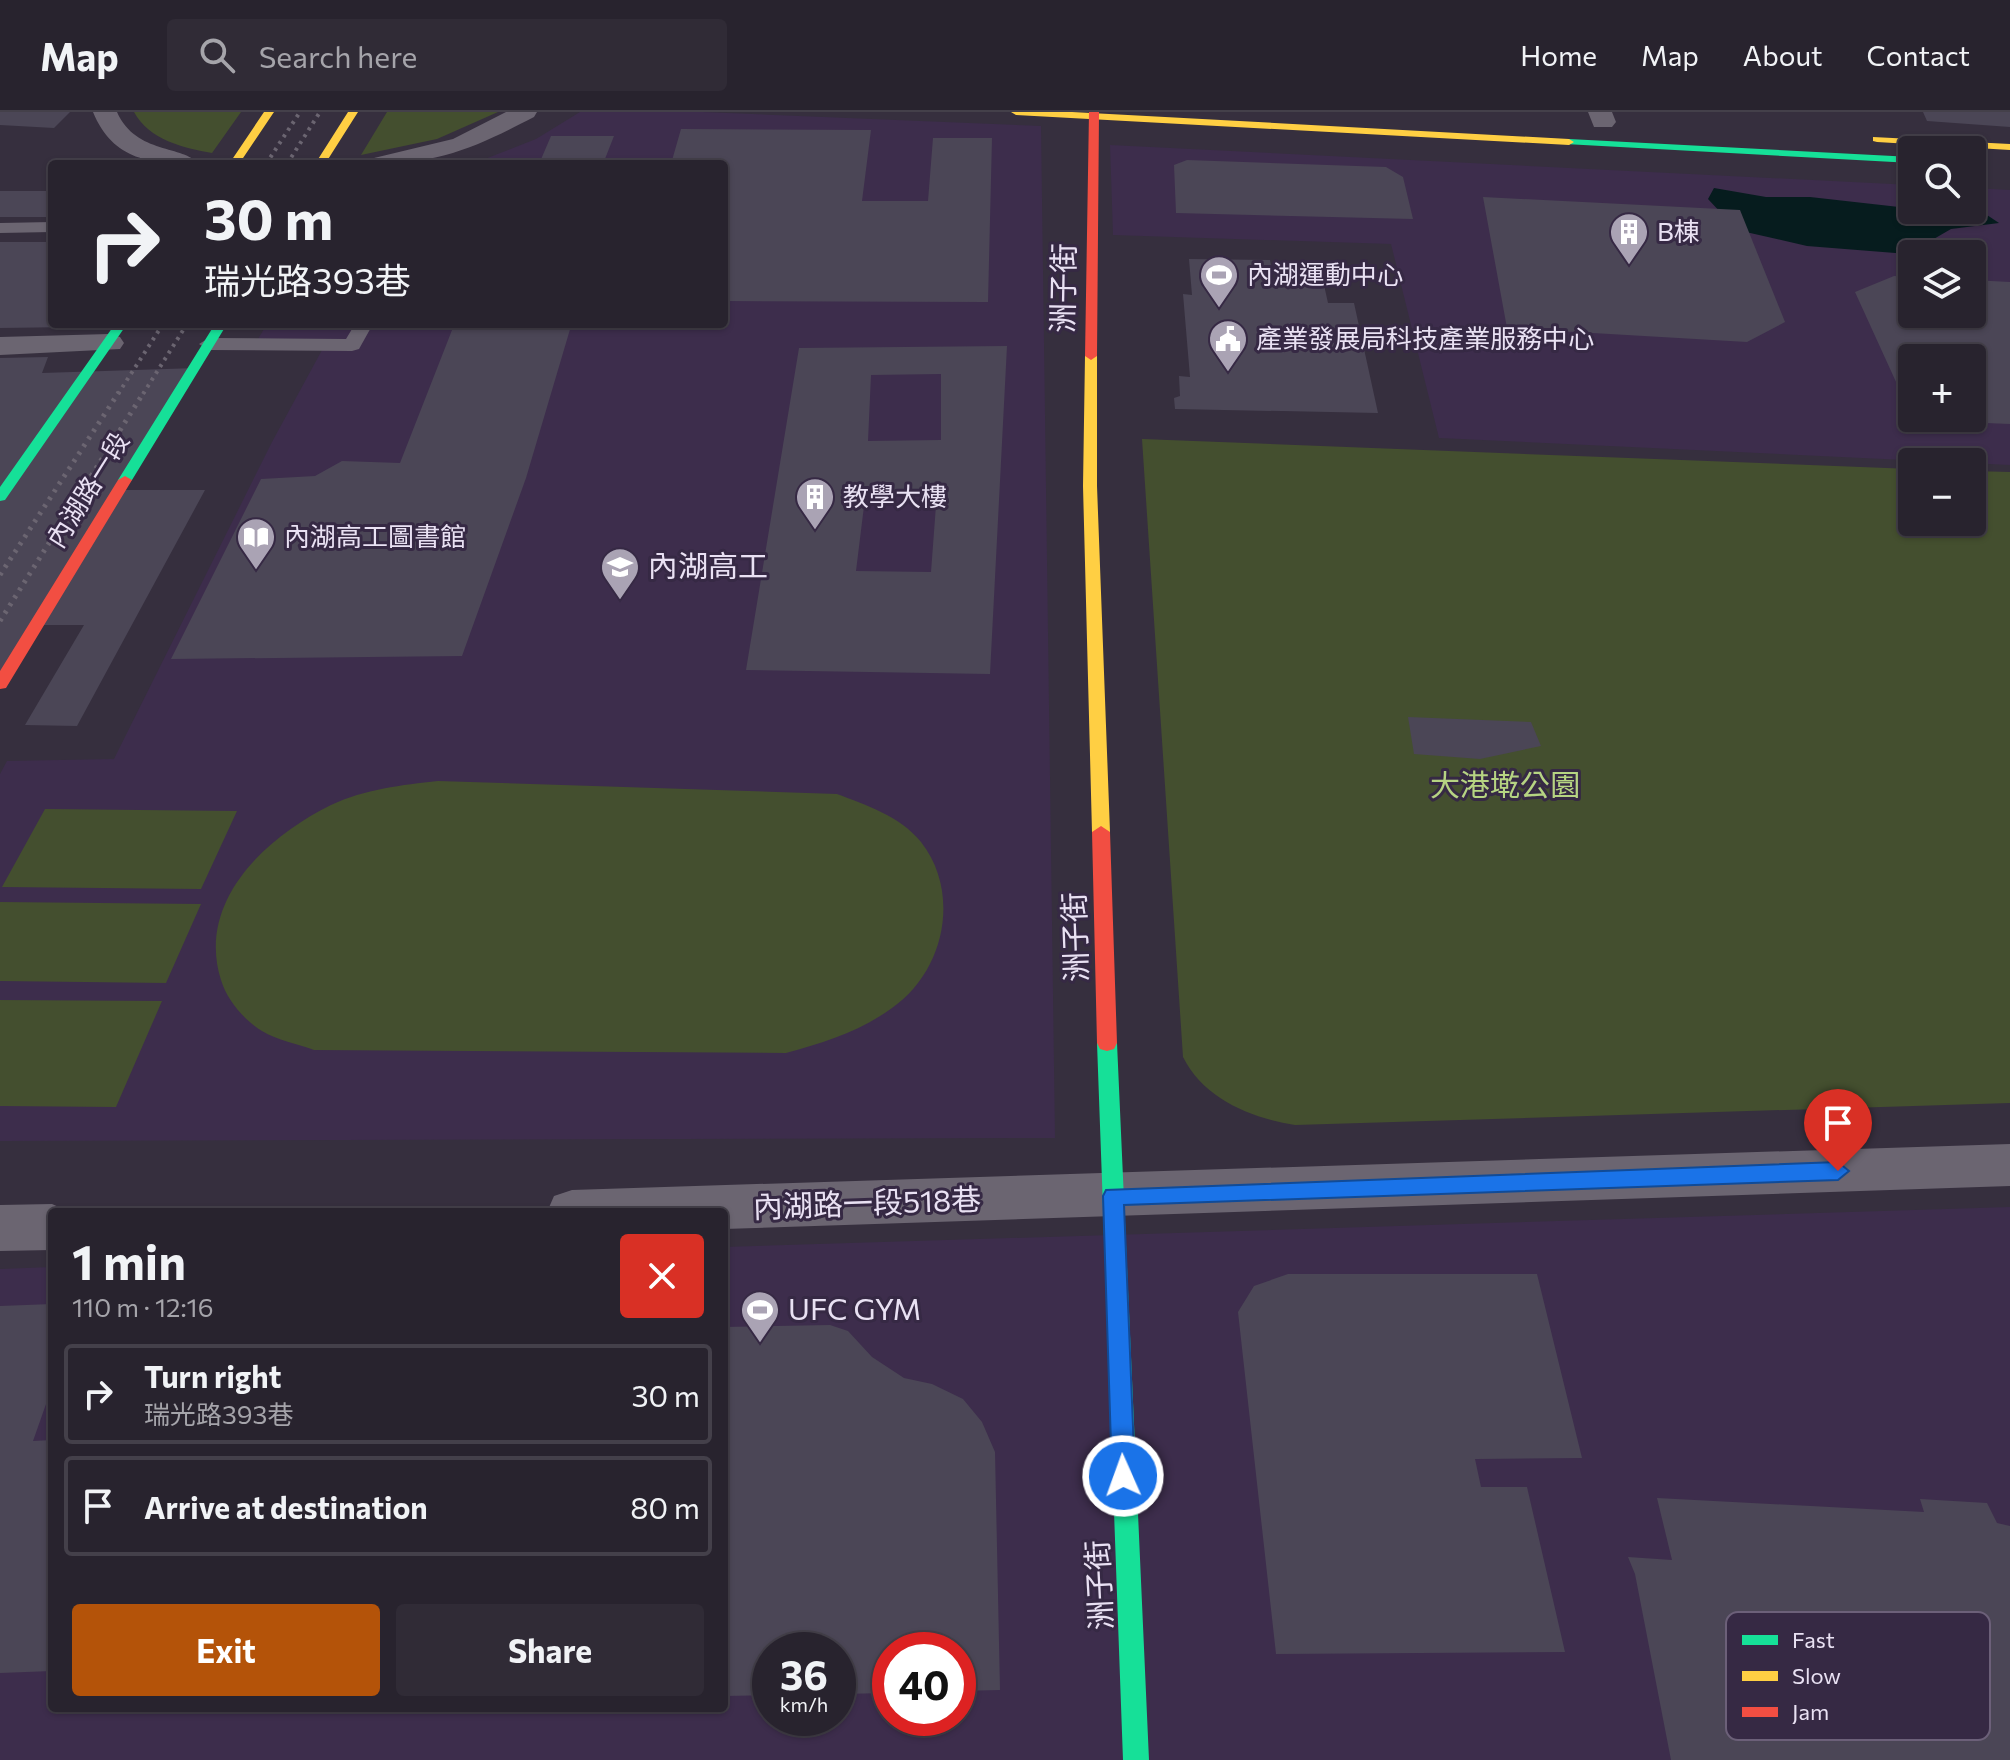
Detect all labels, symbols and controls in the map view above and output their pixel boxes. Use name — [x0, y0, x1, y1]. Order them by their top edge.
search box — [167, 19, 727, 91]
text: Map — [40, 32, 119, 79]
icon: search — [195, 33, 239, 77]
text: Search here — [259, 37, 417, 74]
text: Home — [1520, 38, 1597, 72]
text: Map — [1641, 38, 1699, 72]
text: About — [1743, 38, 1823, 72]
text: Contact — [1867, 38, 1970, 72]
map controls — [1898, 136, 1986, 536]
button: search — [1898, 136, 1986, 224]
text: 30 m — [204, 183, 333, 252]
icon: right — [72, 192, 176, 296]
building icon: B棟 — [1608, 211, 1650, 266]
place label: B棟 — [1657, 215, 1700, 246]
button: layers — [1898, 240, 1986, 328]
street label: 洲子街 — [1042, 243, 1081, 333]
sports icon: 內湖運動中心 — [1198, 254, 1240, 309]
text: 瑞光路393巷 — [204, 257, 411, 301]
place label: 內湖運動中心 — [1247, 258, 1403, 289]
public building icon: 產業發展局科技產業服務中心 — [1207, 318, 1249, 373]
place label: 產業發展局科技產業服務中心 — [1256, 322, 1594, 353]
button: + — [1898, 344, 1986, 432]
street label: 內湖路一段 — [39, 426, 134, 553]
button: − — [1898, 448, 1986, 536]
building icon: 教學大樓 — [794, 476, 836, 531]
place label: 教學大樓 — [843, 480, 947, 511]
library icon: 內湖高工圖書館 — [235, 516, 277, 571]
place label: 內湖高工圖書館 — [284, 520, 466, 551]
school or university icon: 內湖高工 — [599, 546, 641, 601]
place label: 內湖高工 — [648, 546, 768, 583]
park label: 大港墘公園 — [1430, 765, 1580, 802]
street label: 洲子街 — [1053, 891, 1094, 983]
pin — [1804, 1089, 1872, 1171]
icon: arrive — [1816, 1101, 1860, 1145]
street label: 內湖路一段518巷 — [752, 1179, 982, 1224]
text: 1 min — [72, 1231, 186, 1290]
button: close — [620, 1234, 704, 1318]
sports icon: UFC GYM — [739, 1289, 781, 1344]
place label: UFC GYM — [788, 1289, 921, 1326]
text: 110 m · 12:16 — [72, 1291, 214, 1322]
text: Turn right — [144, 1357, 281, 1394]
icon: right — [76, 1372, 120, 1416]
text: 30 m — [631, 1376, 700, 1413]
text: 瑞光路393巷 — [144, 1398, 293, 1429]
position arrow — [1081, 1434, 1165, 1518]
icon: arrive — [76, 1484, 120, 1528]
text: Arrive at destination — [144, 1488, 428, 1525]
text: 80 m — [630, 1488, 700, 1525]
street label: 洲子街 — [1077, 1539, 1118, 1631]
button: Exit — [72, 1604, 380, 1696]
button: Share — [396, 1604, 704, 1696]
legend — [1726, 1612, 1990, 1740]
text: Fast — [1792, 1626, 1835, 1653]
speed limit sign: 40 — [872, 1632, 976, 1736]
text: 36 — [780, 1649, 828, 1698]
text: Slow — [1792, 1662, 1841, 1689]
text: km/h — [780, 1692, 828, 1716]
text: Jam — [1792, 1698, 1829, 1725]

